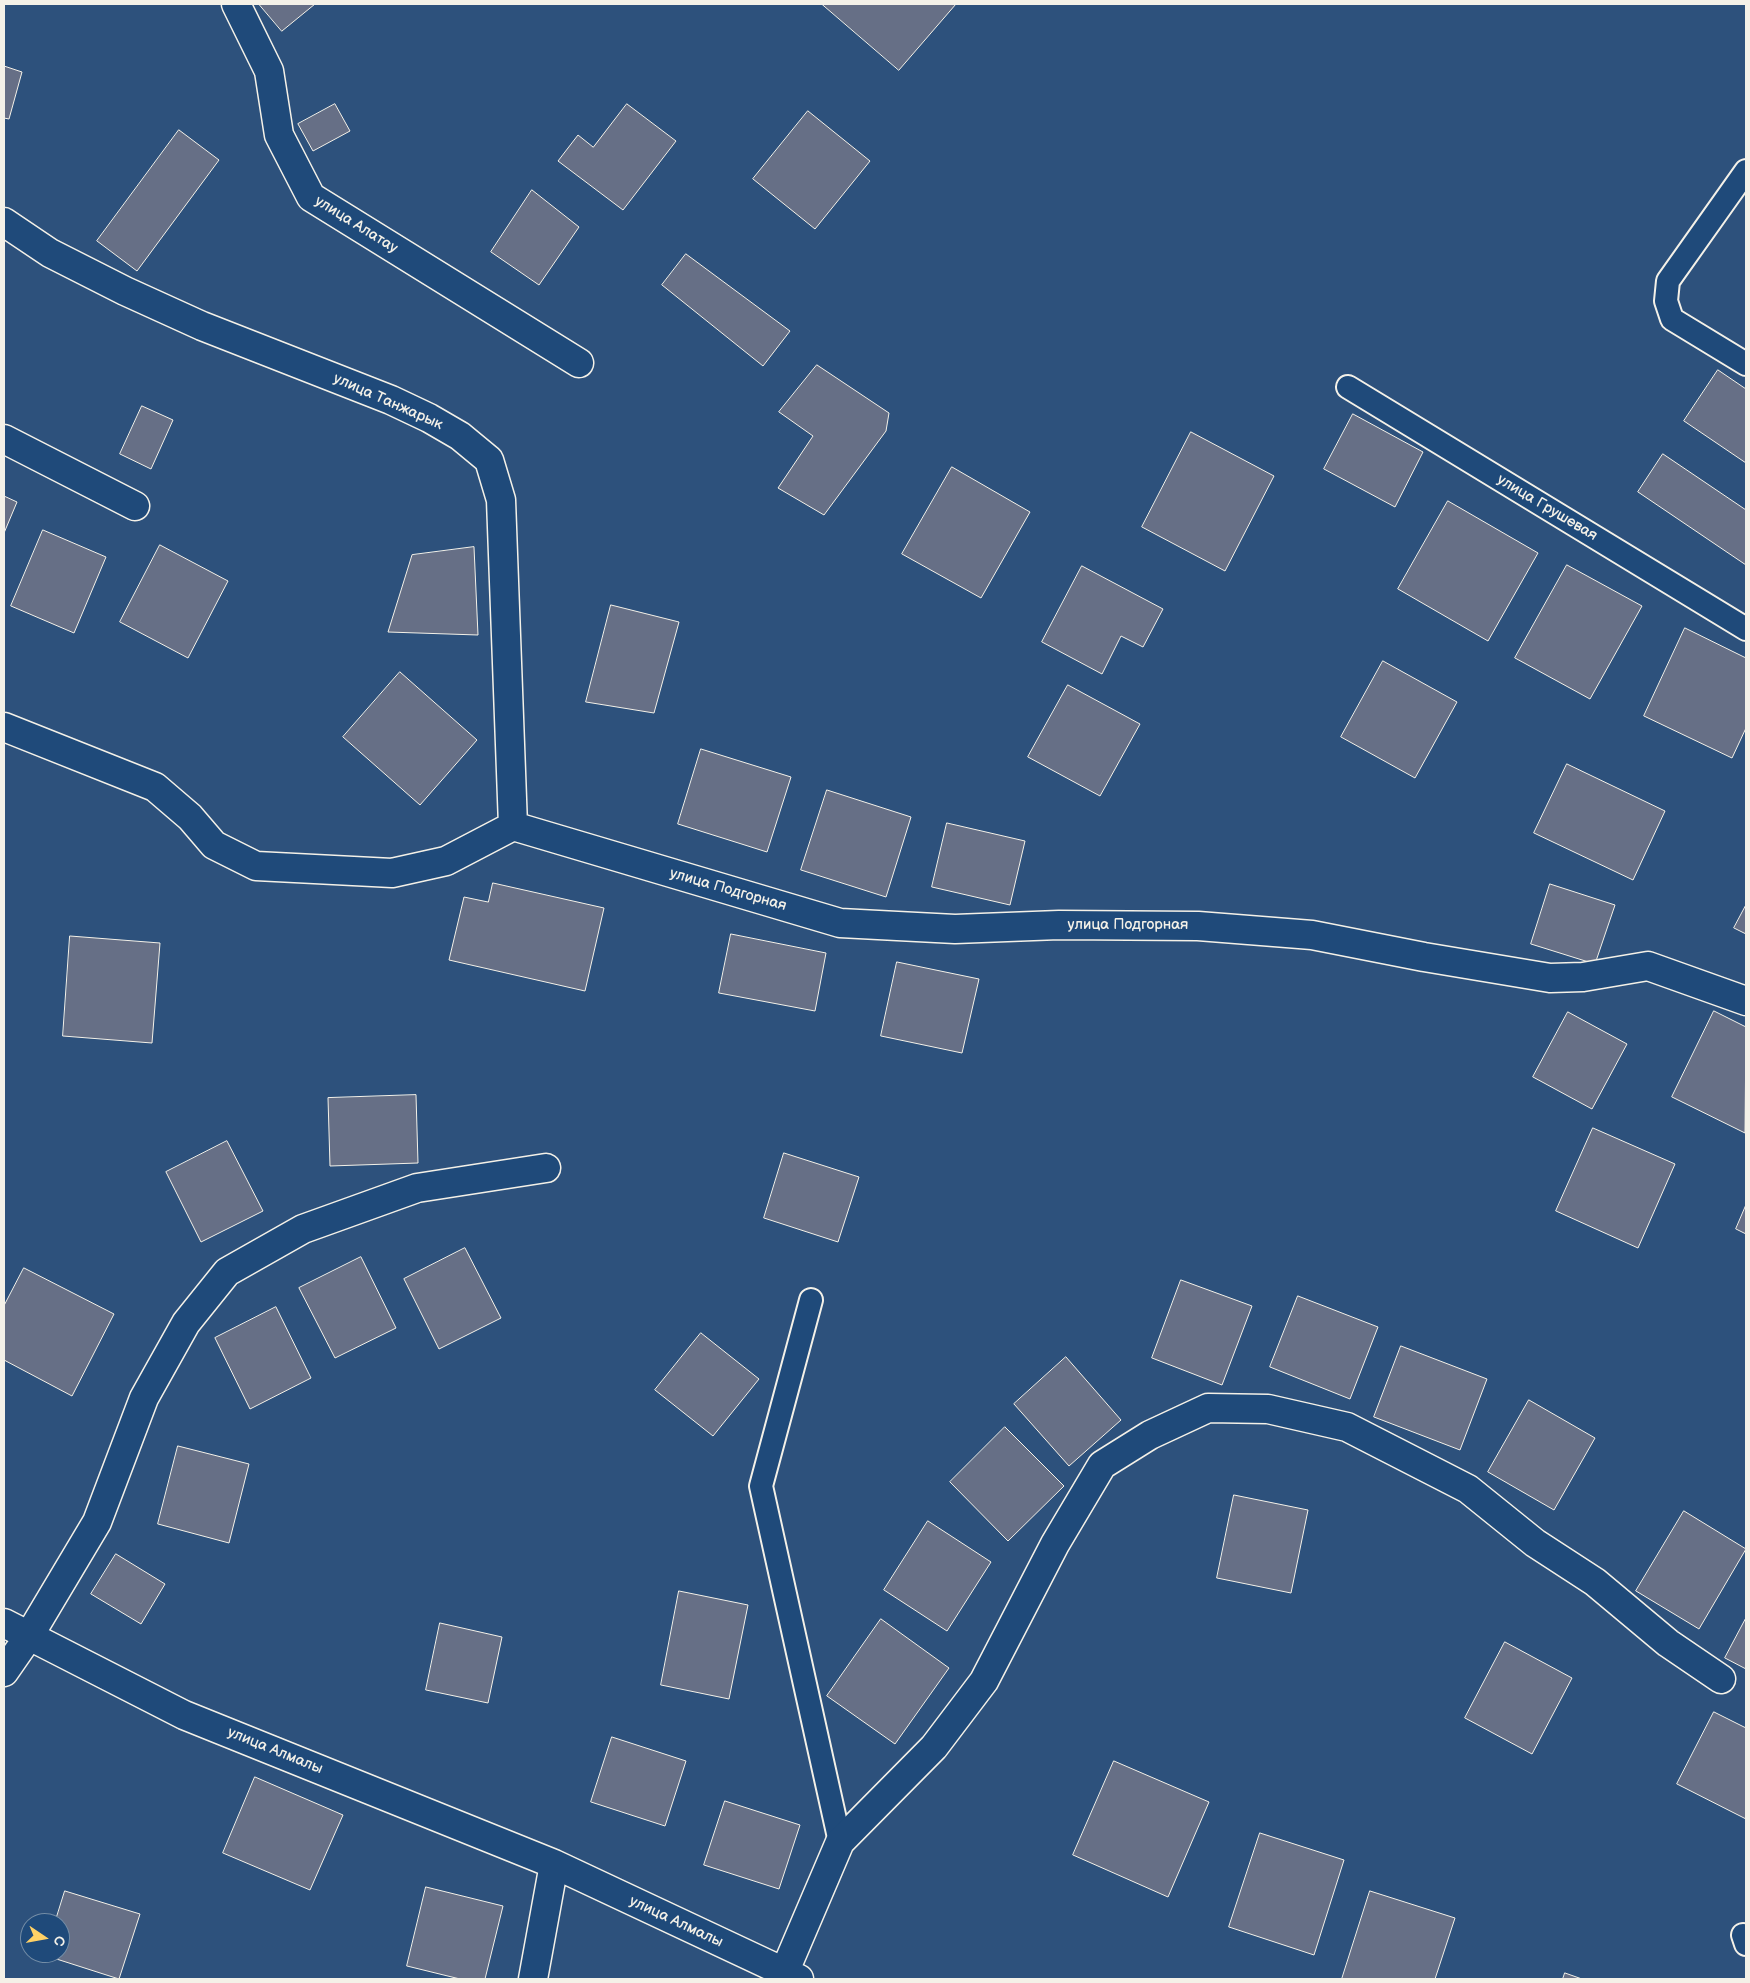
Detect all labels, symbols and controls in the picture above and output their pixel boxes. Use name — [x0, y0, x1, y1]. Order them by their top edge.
street label: улица Алатау — [311, 192, 401, 258]
street label: улица Танжарык — [330, 370, 446, 434]
street label: улица Грушевая — [1493, 471, 1601, 545]
street label: улица Подгорная — [667, 865, 789, 915]
street label: улица Подгорная — [1068, 916, 1188, 934]
street label: улица Алмалы — [225, 1724, 325, 1778]
street label: улица Алмалы — [626, 1892, 726, 1952]
north arrow — [20, 1913, 70, 1963]
text: С — [50, 1934, 69, 1948]

